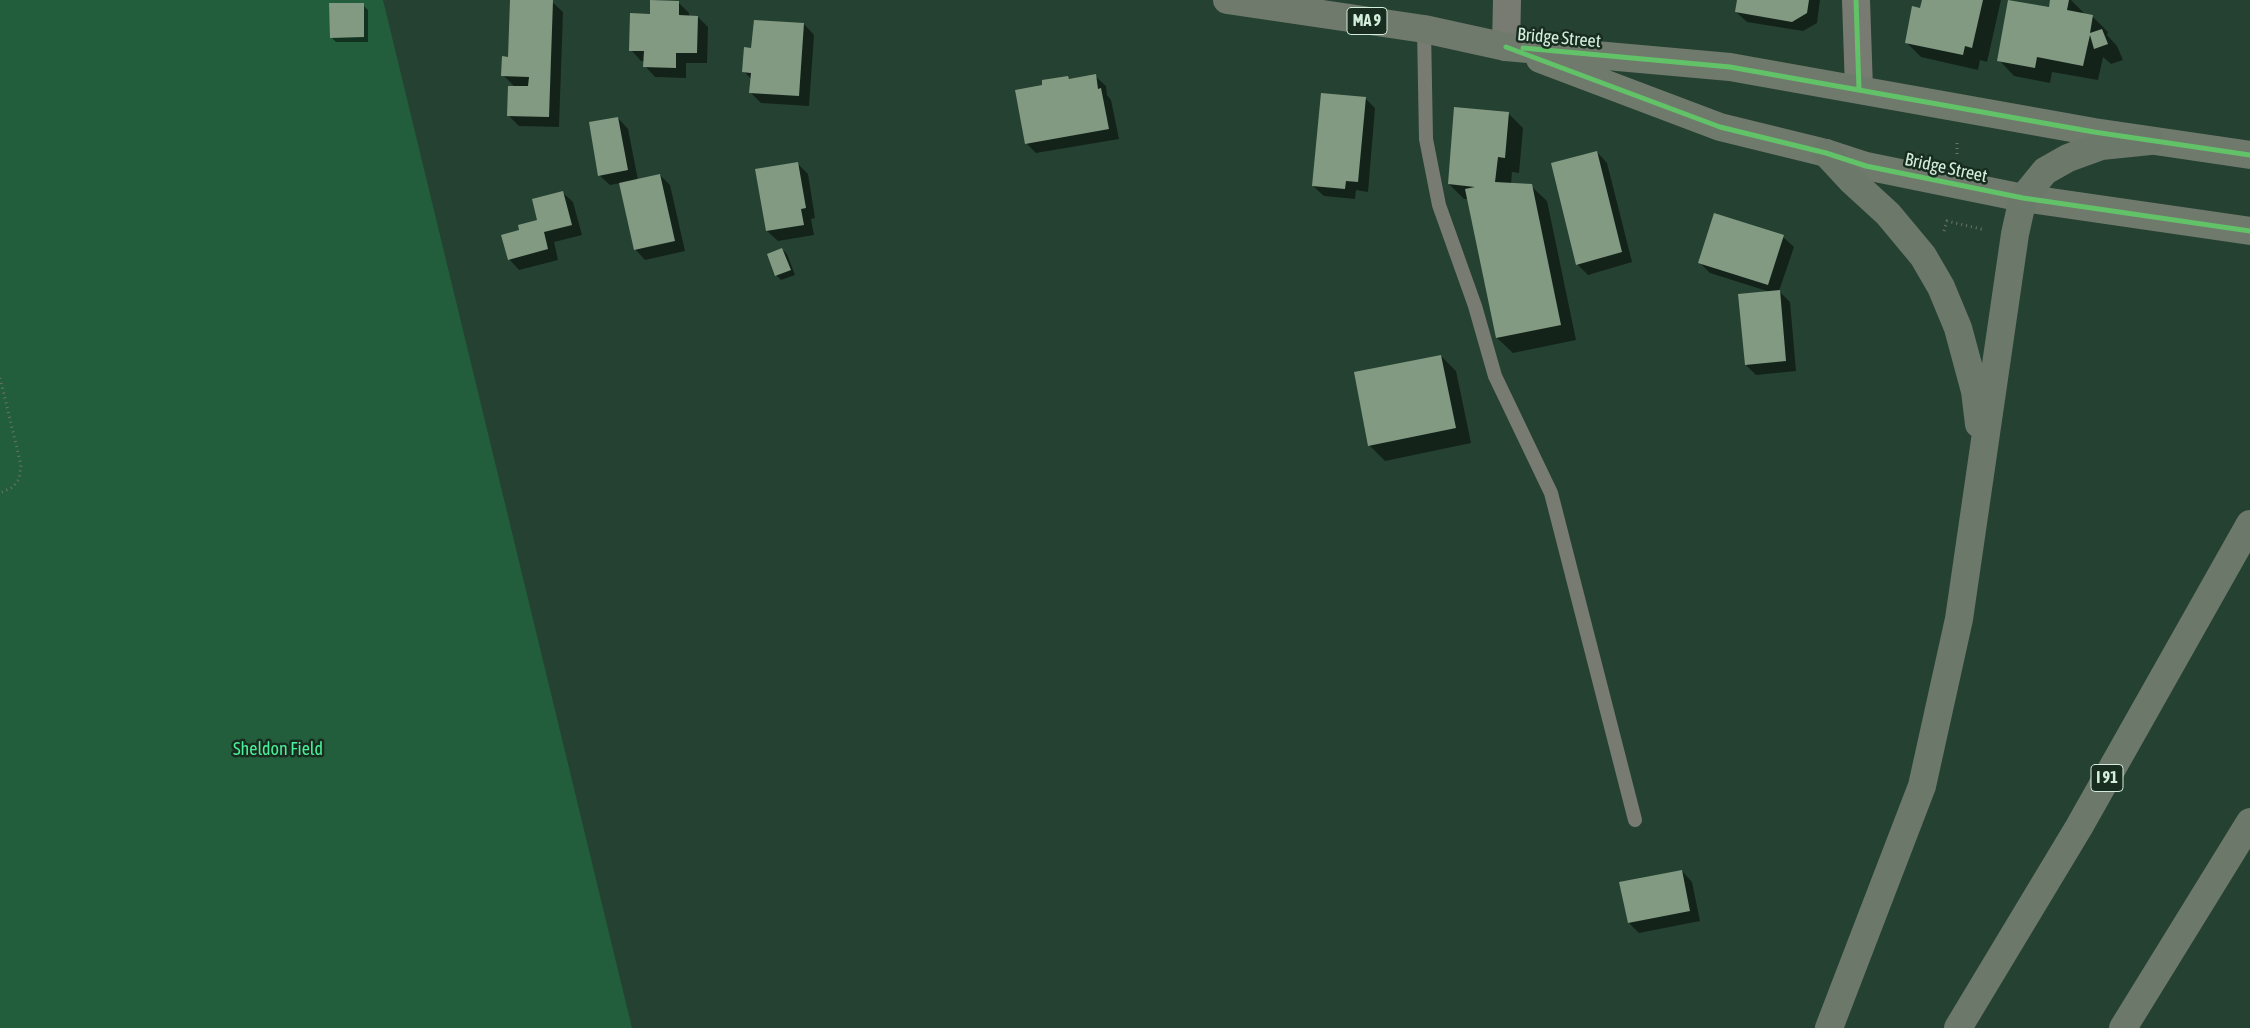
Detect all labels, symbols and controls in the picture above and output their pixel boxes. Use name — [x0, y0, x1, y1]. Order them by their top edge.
road number: MA 9 — [1347, 8, 1387, 34]
street label: Bridge Street — [1516, 24, 1602, 52]
street label: Bridge Street — [1903, 149, 1989, 187]
park label: Sheldon Field — [233, 738, 323, 760]
road number: I 91 — [2091, 764, 2123, 791]

